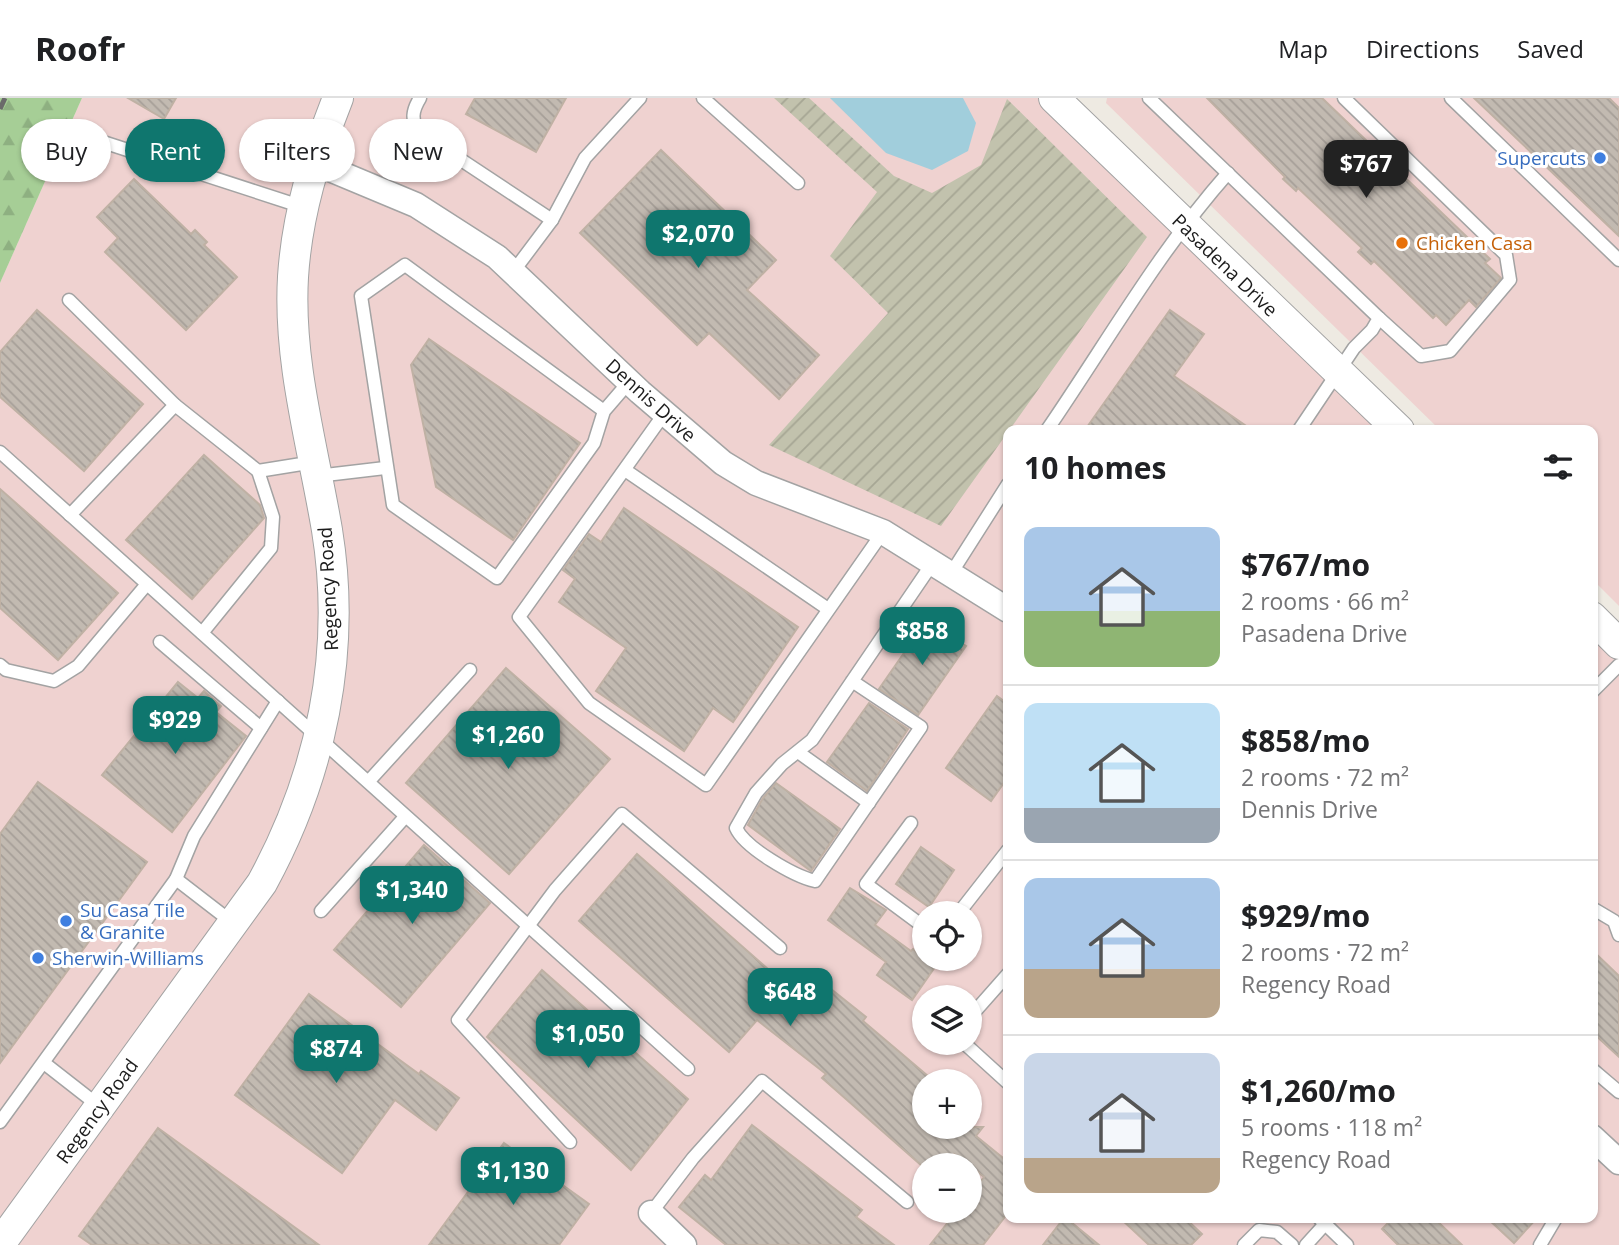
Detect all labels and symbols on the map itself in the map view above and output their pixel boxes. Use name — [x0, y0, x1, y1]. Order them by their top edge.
pin: $767 — [1325, 140, 1407, 200]
place label: Supercuts — [1497, 145, 1586, 171]
marker: Supercuts — [1592, 150, 1608, 166]
street label: Pasadena Drive — [1166, 208, 1284, 322]
pin: $2,070 — [641, 211, 755, 270]
place label: Chicken Casa — [1416, 230, 1533, 256]
marker: Chicken Casa — [1394, 235, 1410, 251]
street label: Dennis Drive — [600, 353, 702, 447]
street label: Regency Road — [312, 526, 344, 652]
pin: $858 — [881, 608, 963, 667]
pin: $929 — [134, 696, 216, 756]
pin: $1,260 — [451, 712, 565, 771]
pin: $1,340 — [355, 866, 469, 926]
place label: Su Casa Tile & Granite — [80, 897, 185, 945]
marker: Su Casa Tile & Granite — [58, 913, 74, 929]
place label: Sherwin-Williams — [52, 945, 204, 971]
marker: Sherwin-Williams — [30, 950, 46, 966]
pin: $648 — [749, 968, 831, 1028]
pin: $1,050 — [531, 1010, 645, 1070]
pin: $874 — [295, 1026, 377, 1085]
street label: Regency Road — [50, 1053, 144, 1169]
pin: $1,130 — [456, 1148, 570, 1207]

